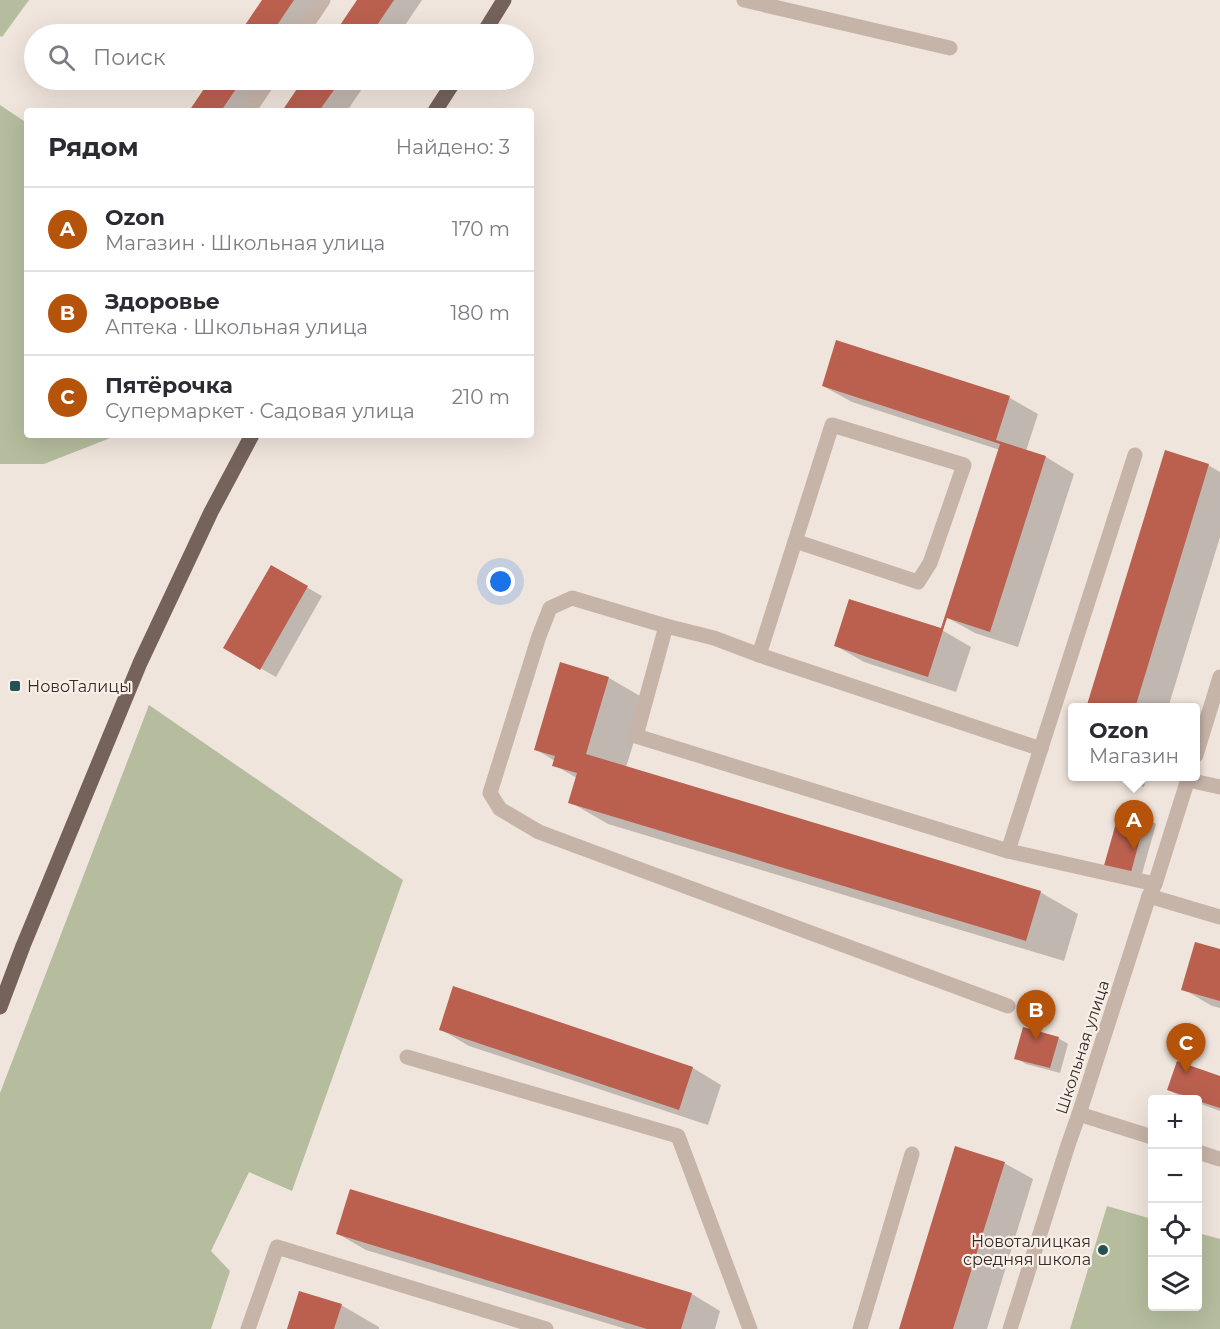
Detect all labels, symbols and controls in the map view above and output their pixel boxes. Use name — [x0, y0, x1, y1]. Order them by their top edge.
search box — [24, 24, 534, 90]
icon: search — [45, 41, 78, 74]
text: Поиск — [93, 44, 165, 71]
text: Рядом — [48, 131, 139, 163]
text: Найдено: 3 — [396, 135, 510, 159]
text: Ozon — [105, 204, 165, 231]
text: A — [60, 217, 75, 241]
text: 170 m — [452, 217, 510, 241]
text: Магазин · Школьная улица — [105, 231, 385, 255]
text: Здоровье — [105, 288, 220, 315]
text: B — [60, 301, 75, 325]
text: 180 m — [450, 301, 510, 325]
text: Аптека · Школьная улица — [105, 315, 368, 339]
text: Пятёрочка — [105, 372, 233, 399]
text: C — [60, 385, 75, 409]
text: 210 m — [452, 385, 510, 409]
text: Супермаркет · Садовая улица — [105, 399, 415, 423]
your location — [486, 567, 515, 596]
place label: НовоТалицы — [27, 677, 132, 696]
marker: НовоТалицы — [8, 679, 22, 693]
popup — [1068, 703, 1200, 781]
text: Ozon — [1089, 717, 1149, 744]
text: Магазин — [1089, 744, 1179, 768]
pin: A — [1114, 800, 1154, 850]
street label: Школьная улица — [1052, 978, 1113, 1117]
pin: B — [1016, 990, 1056, 1040]
pin: C — [1166, 1024, 1206, 1073]
map controls — [1148, 1095, 1202, 1311]
button: + — [1148, 1095, 1202, 1149]
button: − — [1148, 1149, 1202, 1203]
button: locate — [1148, 1203, 1202, 1257]
place label: Новоталицкая средняя школа — [963, 1232, 1091, 1269]
marker: Новоталицкая средняя школа — [1096, 1243, 1110, 1257]
button: layers — [1148, 1257, 1202, 1311]

